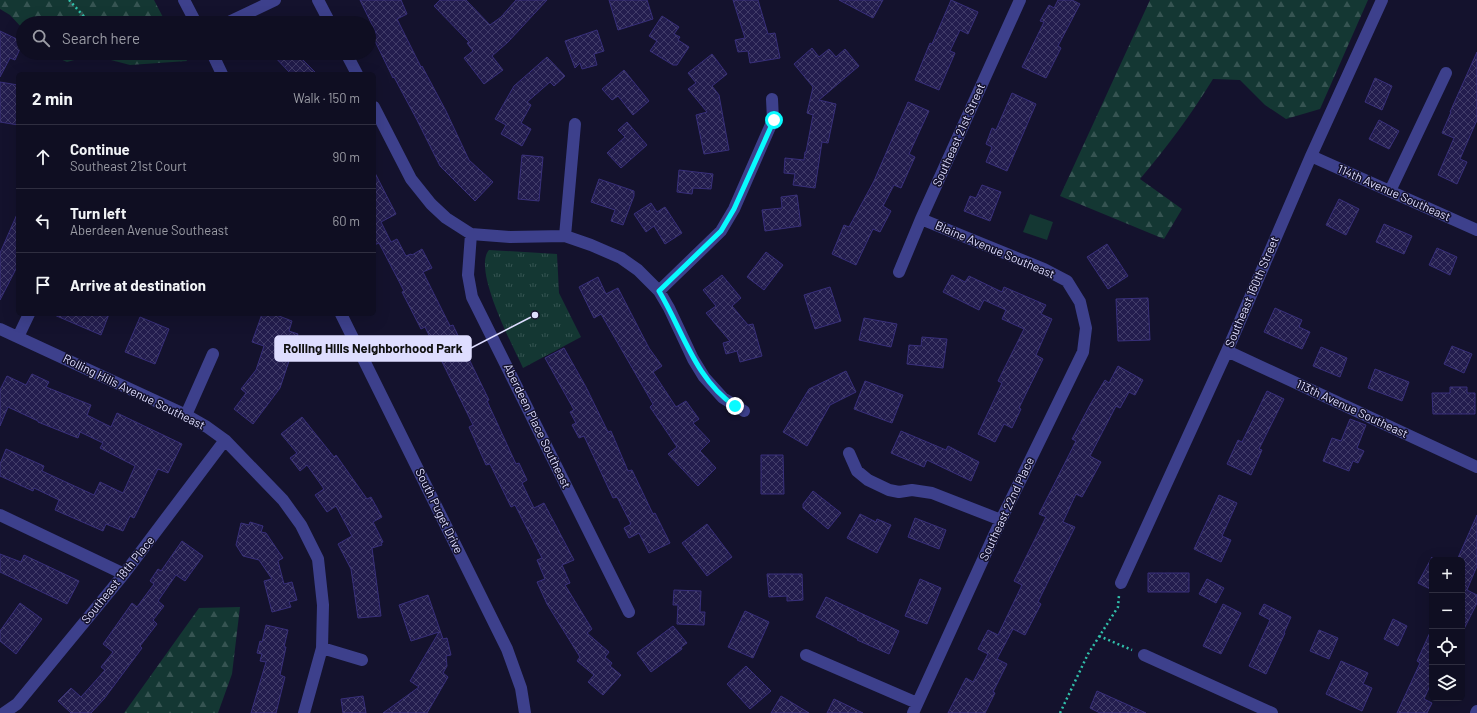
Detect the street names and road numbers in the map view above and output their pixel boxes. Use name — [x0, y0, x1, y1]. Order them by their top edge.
street label: Southeast 21st Street — [929, 81, 987, 188]
street label: 114th Avenue Southeast — [1336, 161, 1453, 223]
street label: Blaine Avenue Southeast — [933, 218, 1057, 281]
street label: Southeast 160th Street — [1221, 234, 1281, 349]
street label: Rolling Hills Avenue Southeast — [61, 351, 208, 432]
street label: Aberdeen Place Southeast — [502, 361, 574, 490]
street label: 113th Avenue Southeast — [1294, 376, 1411, 440]
street label: Southeast 22nd Place — [976, 455, 1036, 563]
street label: South Puget Drive — [413, 466, 467, 555]
street label: Southeast 18th Place — [78, 533, 157, 626]

